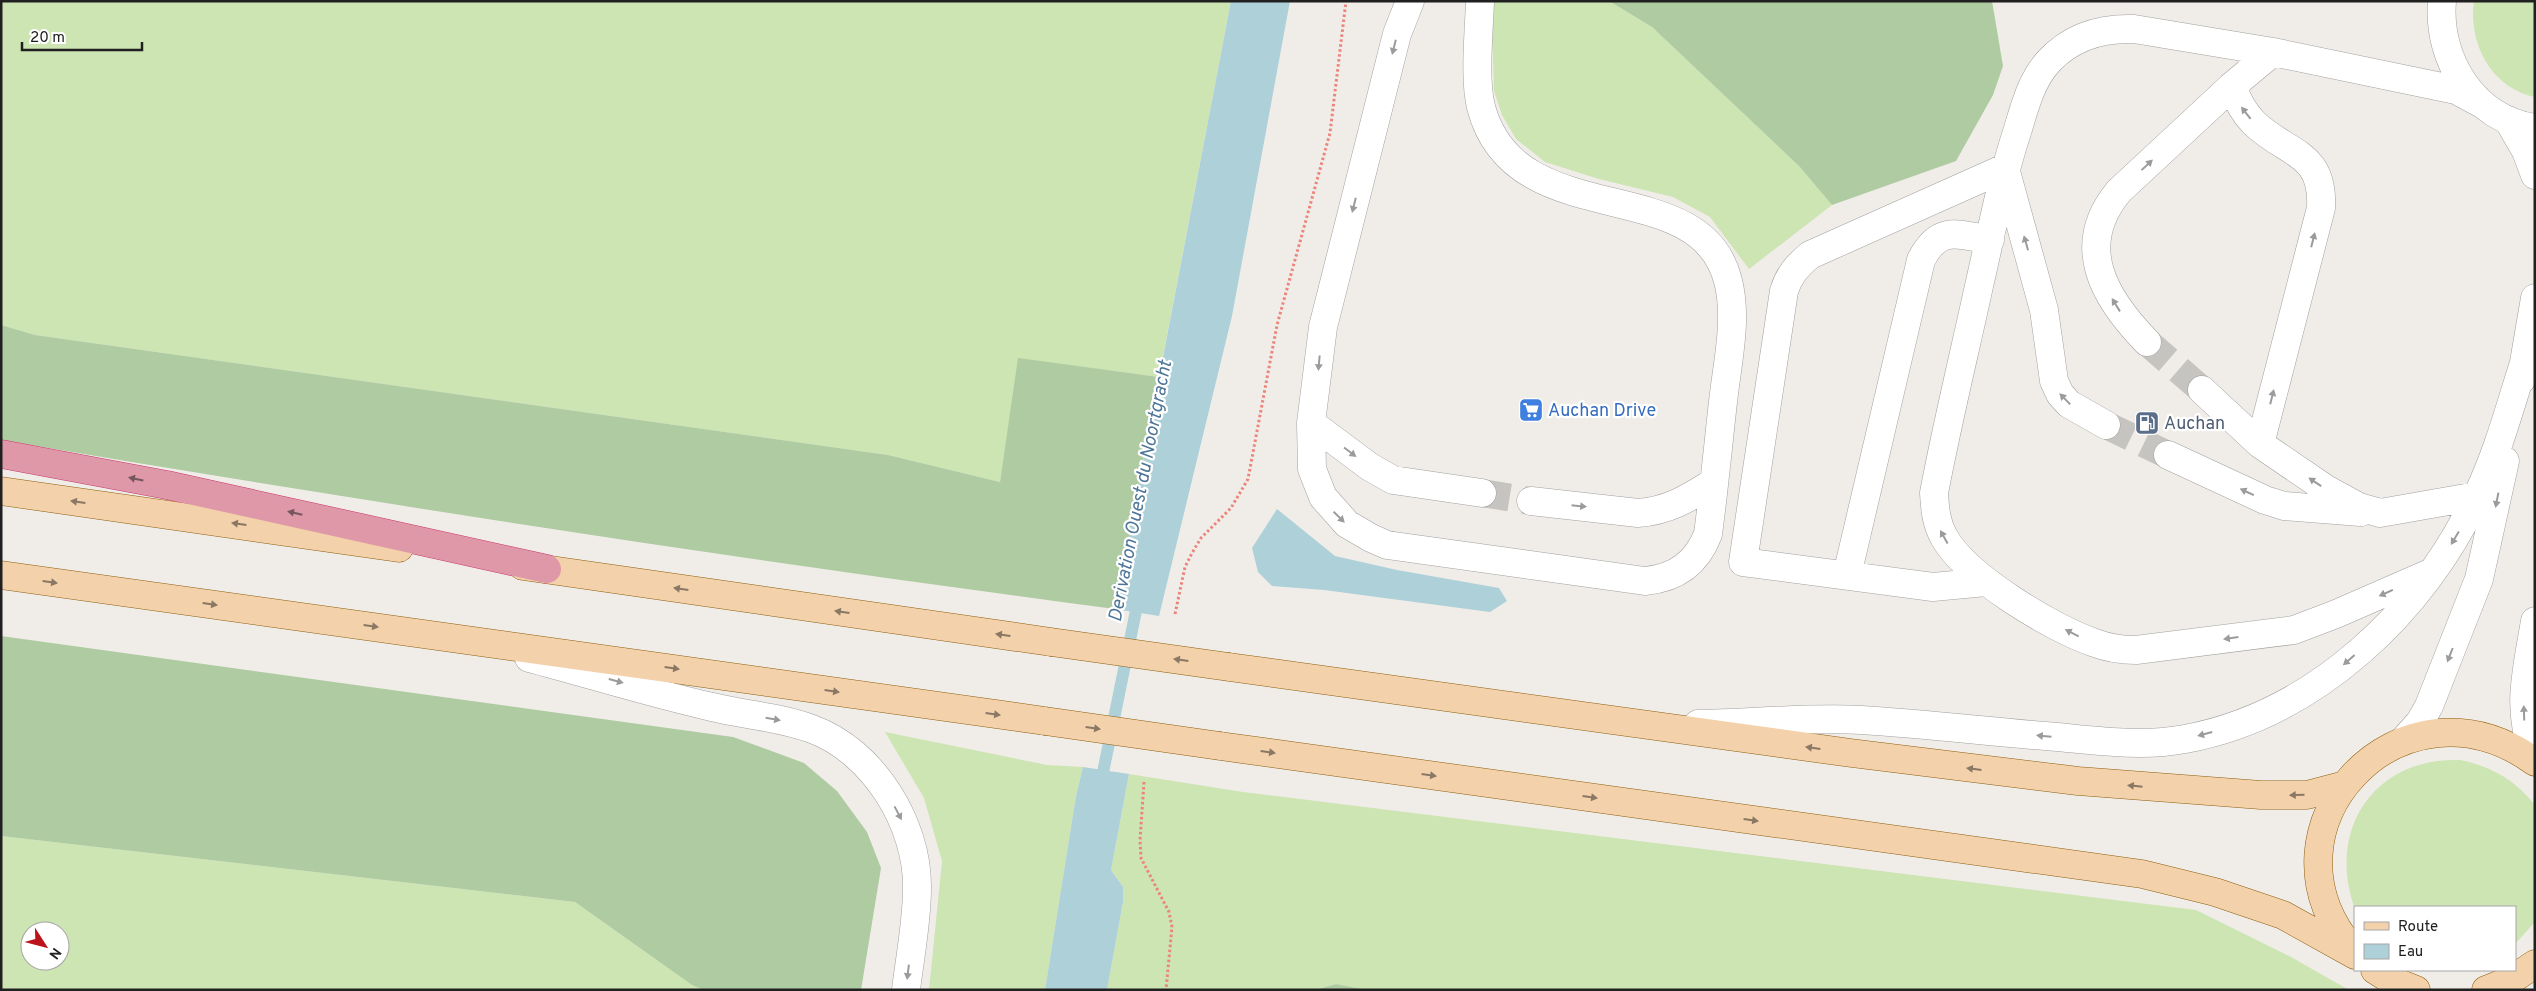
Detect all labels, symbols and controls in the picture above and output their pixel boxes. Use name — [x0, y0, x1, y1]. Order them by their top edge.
scale bar — [22, 20, 142, 52]
text: 20 m — [30, 29, 65, 48]
one-way arrow — [1390, 40, 1398, 55]
one-way arrow — [2241, 106, 2251, 119]
one-way arrow — [2140, 160, 2153, 171]
one-way arrow — [1350, 197, 1358, 212]
one-way arrow — [2309, 232, 2317, 247]
one-way arrow — [2022, 236, 2030, 251]
one-way arrow — [2111, 299, 2120, 312]
one-way arrow — [1314, 355, 1322, 371]
water label: Derivation Ouest du Noortgracht — [1104, 357, 1178, 624]
one-way arrow — [2268, 389, 2276, 404]
one-way arrow — [2059, 393, 2071, 405]
supermarket icon: Auchan Drive — [1518, 397, 1544, 423]
place label: Auchan Drive — [1548, 400, 1656, 423]
fuel station icon: Auchan — [2134, 410, 2160, 436]
place label: Auchan — [2164, 413, 2225, 436]
one-way arrow — [1343, 447, 1356, 458]
one-way arrow — [127, 474, 143, 482]
one-way arrow — [2308, 477, 2322, 487]
one-way arrow — [2240, 488, 2254, 496]
one-way arrow — [2493, 493, 2501, 508]
one-way arrow — [70, 497, 86, 505]
one-way arrow — [1572, 502, 1588, 510]
one-way arrow — [287, 509, 302, 517]
one-way arrow — [1333, 511, 1345, 523]
one-way arrow — [231, 520, 247, 528]
one-way arrow — [1940, 530, 1949, 543]
one-way arrow — [2450, 531, 2459, 545]
one-way arrow — [42, 578, 58, 586]
one-way arrow — [673, 584, 689, 592]
one-way arrow — [2379, 589, 2393, 597]
one-way arrow — [203, 600, 219, 608]
one-way arrow — [834, 607, 850, 615]
one-way arrow — [364, 623, 380, 631]
one-way arrow — [2065, 629, 2080, 637]
one-way arrow — [995, 631, 1011, 639]
one-way arrow — [2223, 634, 2239, 642]
one-way arrow — [2446, 648, 2453, 663]
one-way arrow — [2343, 654, 2355, 666]
one-way arrow — [1173, 656, 1189, 664]
one-way arrow — [664, 665, 680, 673]
one-way arrow — [608, 677, 623, 685]
one-way arrow — [825, 687, 841, 695]
one-way arrow — [2519, 705, 2527, 721]
one-way arrow — [986, 710, 1002, 718]
one-way arrow — [766, 715, 782, 723]
one-way arrow — [1085, 724, 1101, 732]
one-way arrow — [2198, 730, 2213, 738]
one-way arrow — [2036, 732, 2052, 740]
one-way arrow — [1804, 744, 1820, 752]
one-way arrow — [1261, 749, 1277, 757]
one-way arrow — [1965, 765, 1981, 773]
one-way arrow — [1422, 771, 1438, 779]
one-way arrow — [2127, 782, 2143, 790]
one-way arrow — [2289, 791, 2305, 799]
one-way arrow — [1583, 793, 1599, 801]
one-way arrow — [894, 806, 902, 820]
one-way arrow — [1744, 816, 1760, 824]
legend — [2354, 906, 2516, 971]
text: Route — [2398, 918, 2438, 937]
north arrow — [20, 921, 70, 971]
text: Eau — [2398, 943, 2423, 962]
text: N — [44, 944, 64, 962]
one-way arrow — [904, 964, 912, 980]

